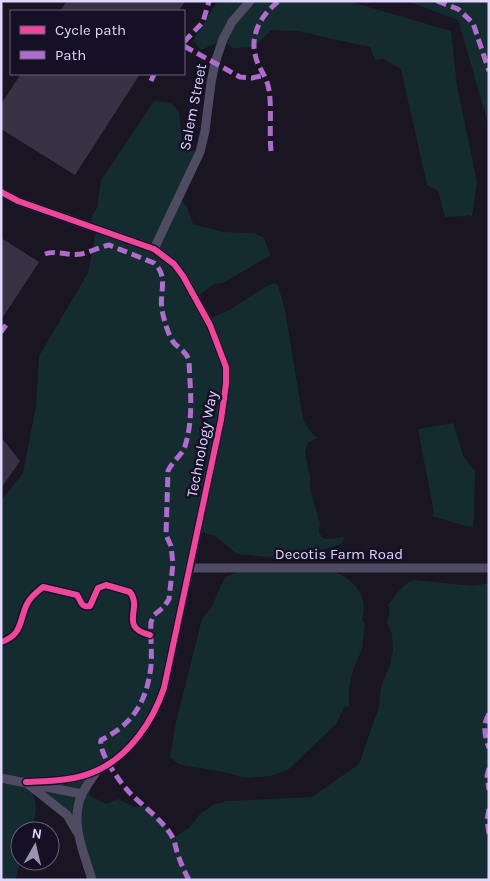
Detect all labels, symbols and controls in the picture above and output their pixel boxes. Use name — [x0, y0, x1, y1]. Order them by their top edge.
legend — [10, 10, 185, 75]
text: Cycle path — [55, 21, 126, 39]
text: Path — [55, 46, 86, 64]
street label: Salem Street — [176, 62, 210, 152]
street label: Technology Way — [183, 389, 221, 499]
street label: Decotis Farm Road — [275, 545, 403, 563]
north arrow — [10, 821, 60, 871]
text: N — [31, 825, 43, 843]

